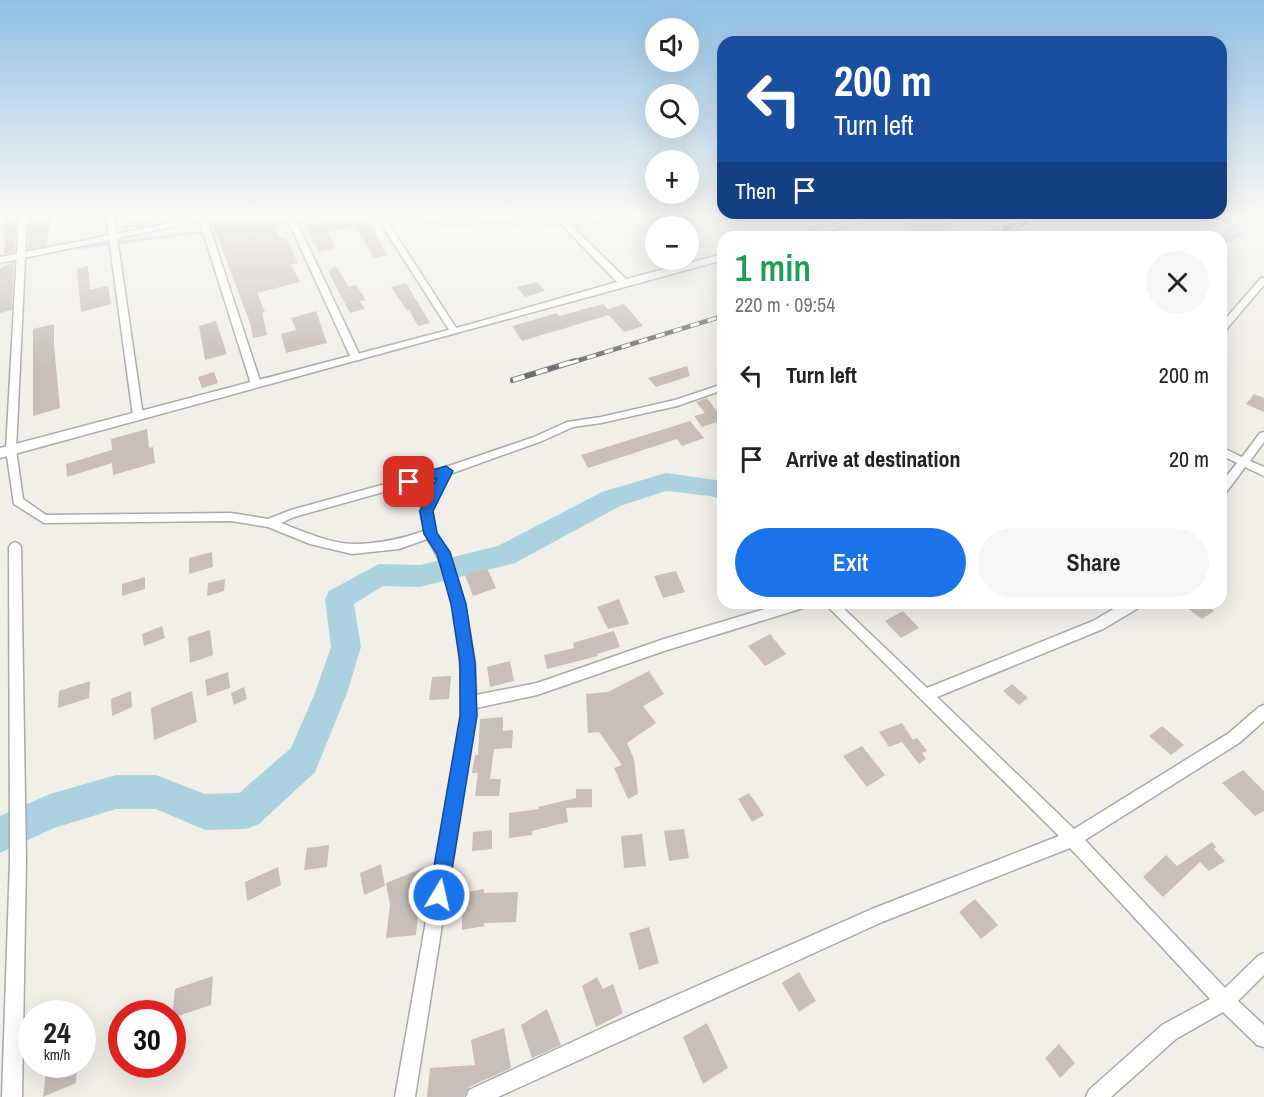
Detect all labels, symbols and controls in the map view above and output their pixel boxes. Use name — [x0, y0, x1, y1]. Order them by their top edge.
map controls — [645, 18, 699, 270]
button: sound — [645, 18, 699, 72]
text: 200 m — [834, 53, 932, 109]
icon: left — [735, 60, 813, 138]
button: search — [645, 84, 699, 138]
text: Turn left — [834, 107, 913, 143]
button: + — [645, 150, 699, 204]
icon: arrive — [788, 174, 821, 207]
text: Then — [735, 176, 776, 206]
button: − — [645, 216, 699, 270]
text: 1 min — [735, 244, 811, 292]
button: close — [1146, 251, 1209, 314]
text: 220 m · 09:54 — [735, 291, 835, 318]
icon: left — [735, 359, 768, 392]
text: Turn left — [786, 360, 857, 390]
text: 200 m — [1159, 360, 1209, 390]
icon: arrive — [735, 443, 768, 476]
text: Arrive at destination — [786, 444, 960, 474]
text: 20 m — [1169, 444, 1209, 474]
pin — [383, 456, 434, 507]
icon: arrive — [392, 465, 425, 498]
button: Exit — [735, 528, 966, 597]
button: Share — [978, 528, 1209, 597]
position arrow — [407, 863, 471, 927]
speed limit sign: 30 — [108, 1000, 186, 1078]
text: 24 — [43, 1012, 71, 1052]
text: km/h — [44, 1044, 70, 1065]

